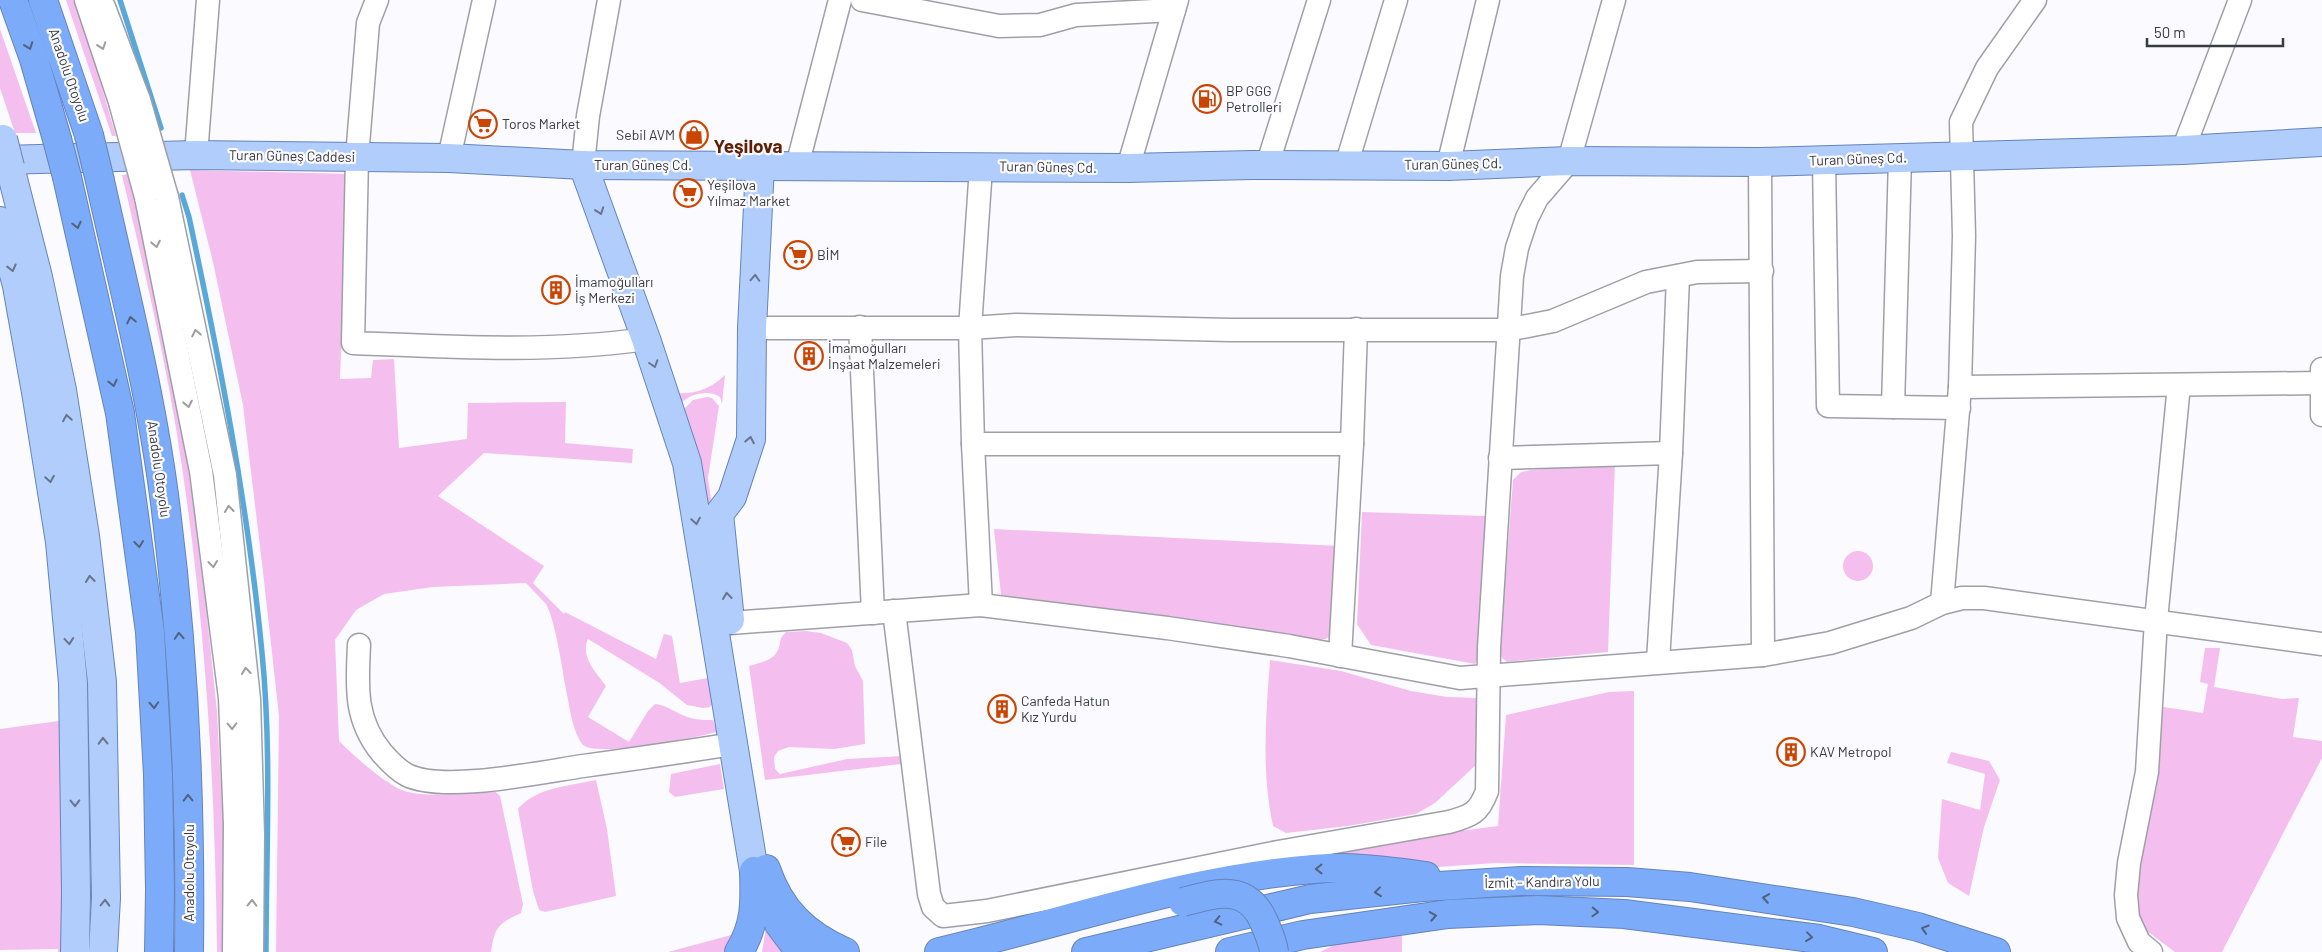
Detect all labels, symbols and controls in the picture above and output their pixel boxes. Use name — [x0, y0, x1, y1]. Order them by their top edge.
scale bar — [2147, 15, 2283, 47]
text: 50 m — [2154, 23, 2186, 41]
street label: Anadolu Otoyolu — [46, 26, 93, 124]
one-way arrow — [23, 41, 33, 50]
one-way arrow — [96, 41, 106, 50]
place label: BP GGG Petrolleri — [1226, 82, 1282, 115]
fuel station icon: BP GGG Petrolleri — [1192, 84, 1222, 114]
supermarket icon: Toros Market — [468, 109, 498, 139]
place label: Toros Market — [502, 115, 580, 132]
shop icon: Sebil AVM — [679, 120, 709, 150]
place label: Sebil AVM — [616, 126, 675, 143]
district label: Yeşilova — [714, 134, 782, 157]
street label: Turan Güneş Caddesi — [229, 146, 355, 165]
street label: Turan Güneş Cd. — [1809, 148, 1907, 169]
street label: Turan Güneş Cd. — [1404, 154, 1502, 173]
street label: Turan Güneş Cd. — [594, 156, 692, 173]
street label: Turan Güneş Cd. — [999, 157, 1097, 176]
place label: Yeşilova Yılmaz Market — [707, 176, 790, 209]
supermarket icon: Yeşilova Yılmaz Market — [673, 178, 703, 208]
one-way arrow — [594, 206, 604, 215]
one-way arrow — [71, 220, 82, 229]
one-way arrow — [150, 240, 161, 249]
supermarket icon: BİM — [783, 240, 813, 270]
place label: BİM — [817, 246, 839, 263]
one-way arrow — [6, 263, 17, 272]
place label: İmamoğulları İş Merkezi — [575, 273, 653, 306]
one-way arrow — [749, 274, 760, 282]
building icon: İmamoğulları İş Merkezi — [541, 275, 571, 305]
one-way arrow — [126, 316, 137, 325]
one-way arrow — [191, 328, 201, 337]
place label: İmamoğulları İnşaat Malzemeleri — [828, 339, 940, 372]
building icon: İmamoğulları İnşaat Malzemeleri — [794, 341, 824, 371]
one-way arrow — [648, 360, 658, 368]
one-way arrow — [107, 379, 118, 388]
one-way arrow — [182, 399, 193, 408]
one-way arrow — [62, 414, 72, 423]
street label: Anadolu Otoyolu — [144, 419, 175, 518]
one-way arrow — [744, 436, 754, 445]
one-way arrow — [45, 475, 55, 484]
one-way arrow — [224, 505, 235, 513]
one-way arrow — [691, 516, 701, 525]
one-way arrow — [133, 539, 143, 548]
one-way arrow — [208, 560, 218, 568]
one-way arrow — [85, 575, 96, 583]
one-way arrow — [722, 591, 733, 599]
one-way arrow — [174, 632, 185, 640]
one-way arrow — [63, 637, 74, 645]
one-way arrow — [241, 667, 252, 675]
place label: Canfeda Hatun Kız Yurdu — [1021, 692, 1110, 725]
building icon: Canfeda Hatun Kız Yurdu — [987, 694, 1017, 724]
one-way arrow — [148, 701, 159, 709]
one-way arrow — [226, 722, 237, 730]
one-way arrow — [98, 737, 108, 744]
building icon: KAV Metropol — [1776, 737, 1806, 767]
place label: KAV Metropol — [1810, 743, 1891, 760]
one-way arrow — [183, 794, 193, 802]
one-way arrow — [70, 800, 80, 807]
street label: Anadolu Otoyolu — [180, 824, 197, 922]
supermarket icon: File — [831, 827, 861, 857]
place label: File — [865, 833, 887, 850]
one-way arrow — [1315, 864, 1323, 874]
street label: İzmit - Kandıra Yolu — [1484, 872, 1600, 891]
one-way arrow — [1373, 886, 1381, 897]
one-way arrow — [1762, 894, 1770, 904]
one-way arrow — [100, 899, 111, 907]
one-way arrow — [247, 899, 257, 907]
one-way arrow — [1592, 907, 1600, 918]
one-way arrow — [1429, 912, 1437, 922]
one-way arrow — [1213, 915, 1222, 926]
one-way arrow — [1922, 925, 1930, 935]
one-way arrow — [1805, 931, 1813, 942]

